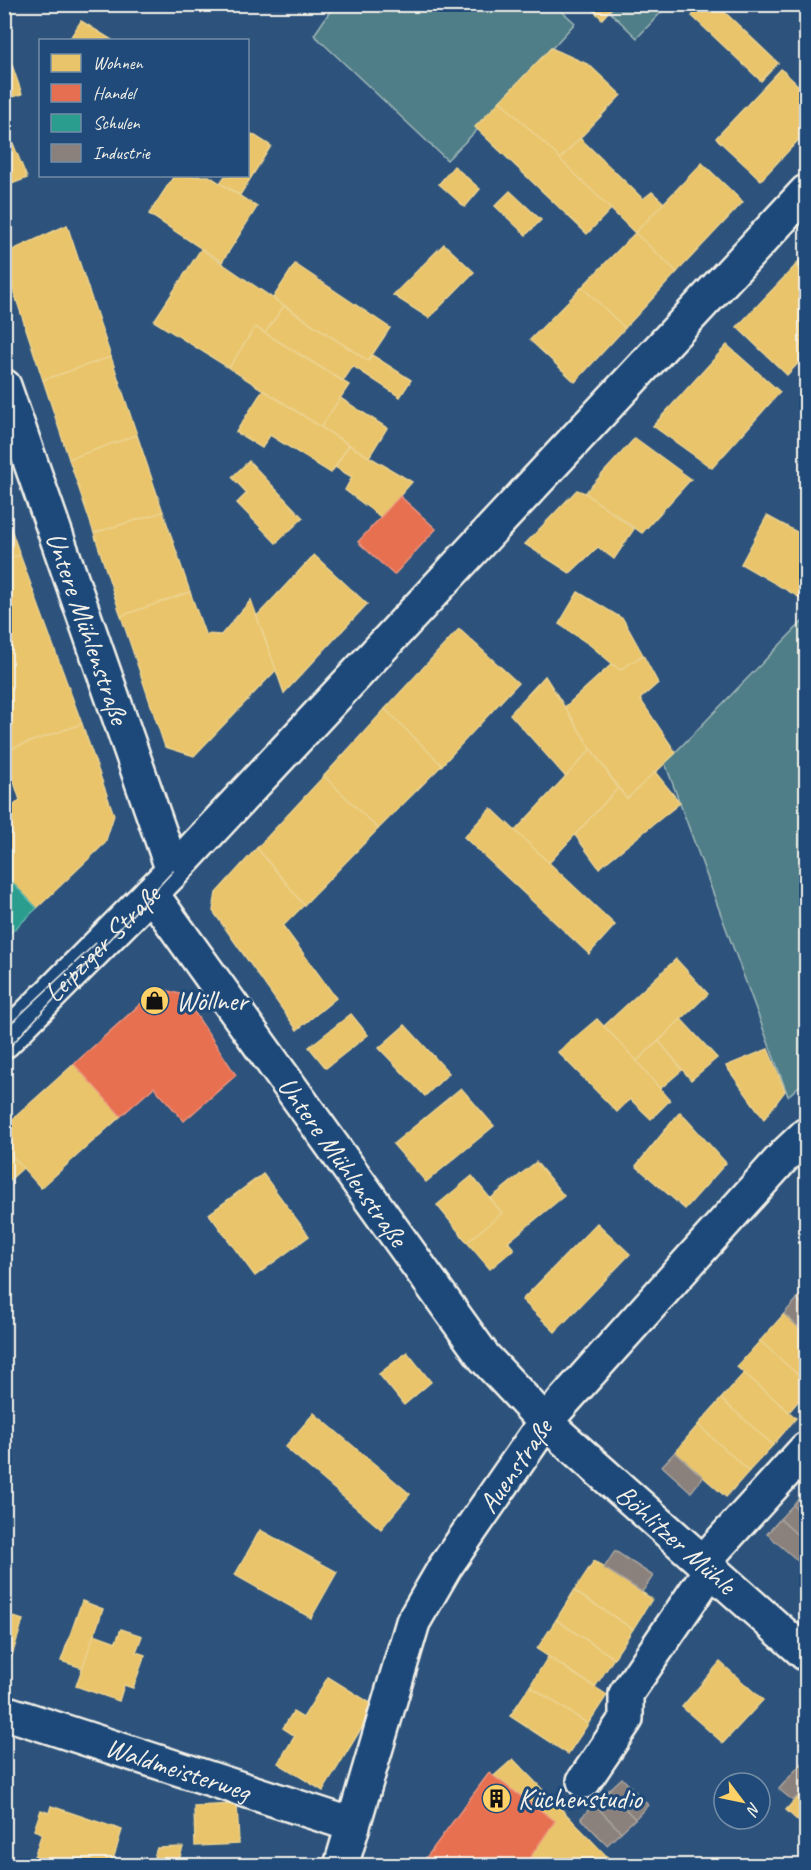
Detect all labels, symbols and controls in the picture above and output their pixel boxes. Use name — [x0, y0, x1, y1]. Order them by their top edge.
legend — [39, 39, 249, 177]
text: Wohnen — [93, 52, 144, 74]
text: Handel — [93, 82, 138, 104]
text: Schulen — [93, 112, 141, 134]
text: Industrie — [93, 142, 151, 164]
street label: Untere Mühlenstraße — [38, 527, 138, 730]
street label: Leipziger Straße — [36, 876, 169, 1010]
place label: Wöllner — [176, 983, 250, 1018]
shop icon: Wöllner — [139, 984, 171, 1016]
street label: Untere Mühlenstraße — [270, 1070, 417, 1255]
street label: Auenstraße — [471, 1411, 561, 1520]
street label: Böhlitzer Mühle — [609, 1477, 745, 1603]
street label: Waldmeisterweg — [101, 1729, 257, 1809]
north arrow — [712, 1771, 772, 1831]
place label: Küchenstudio — [518, 1781, 644, 1816]
building icon: Küchenstudio — [481, 1782, 513, 1814]
text: N — [741, 1799, 765, 1821]

